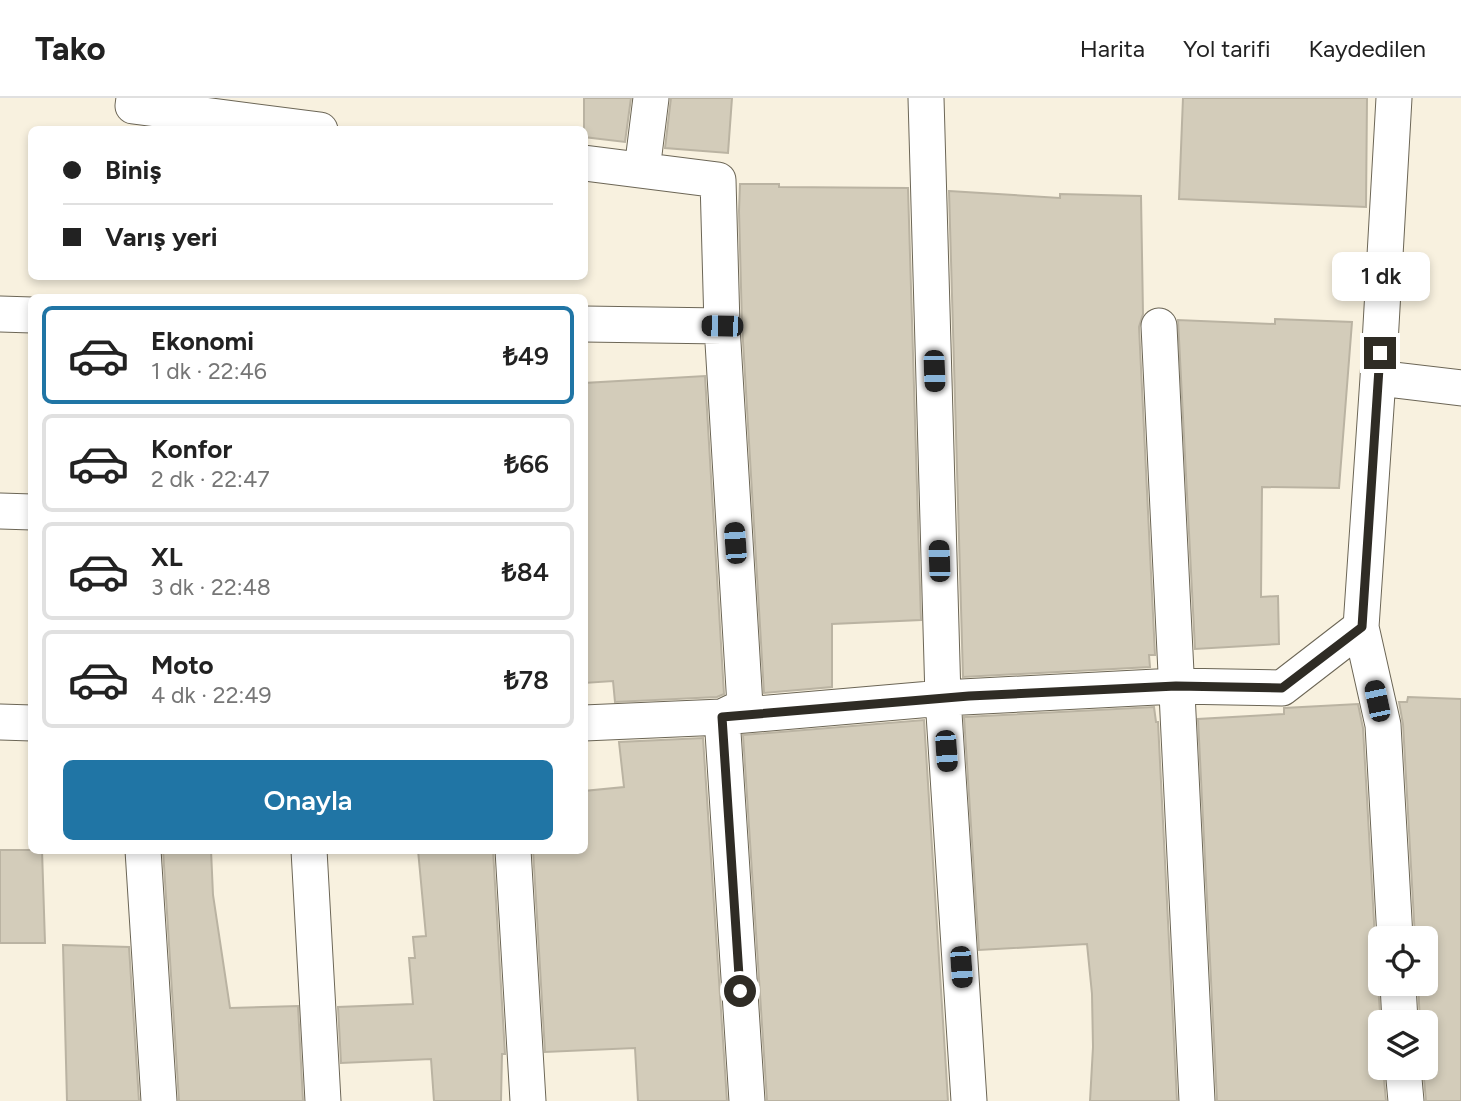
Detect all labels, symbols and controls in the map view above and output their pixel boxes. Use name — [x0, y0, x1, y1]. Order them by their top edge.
text: Tako — [35, 29, 106, 68]
text: Harita — [1080, 34, 1145, 63]
text: Yol tarifi — [1183, 34, 1271, 63]
text: Kaydedilen — [1309, 34, 1426, 63]
text: Biniş — [105, 154, 162, 186]
text: Varış yeri — [105, 221, 218, 253]
callout: 1 dk — [1331, 252, 1429, 300]
text: 1 dk — [1361, 262, 1401, 290]
car — [701, 315, 744, 337]
icon: car — [67, 324, 130, 387]
text: Ekonomi — [151, 325, 254, 357]
route end — [1364, 337, 1396, 369]
text: ₺49 — [503, 340, 549, 372]
car — [923, 350, 946, 392]
text: 1 dk · 22:46 — [151, 357, 267, 385]
icon: car — [67, 432, 130, 495]
text: Konfor — [151, 433, 232, 465]
text: ₺66 — [504, 448, 549, 480]
text: 2 dk · 22:47 — [151, 465, 270, 493]
car — [724, 521, 747, 565]
icon: car — [67, 540, 130, 603]
car — [928, 540, 951, 582]
text: XL — [151, 541, 183, 573]
text: ₺84 — [502, 556, 549, 588]
text: 3 dk · 22:48 — [151, 573, 271, 601]
icon: car — [67, 648, 130, 711]
text: Moto — [151, 649, 214, 681]
text: ₺78 — [504, 664, 549, 696]
car — [1363, 678, 1392, 724]
text: 4 dk · 22:49 — [151, 681, 272, 709]
car — [935, 729, 958, 773]
button: Onayla — [63, 760, 553, 840]
map controls — [1368, 926, 1438, 1080]
button: locate — [1368, 926, 1438, 996]
car — [950, 945, 973, 989]
route start — [724, 975, 756, 1007]
button: layers — [1368, 1010, 1438, 1080]

